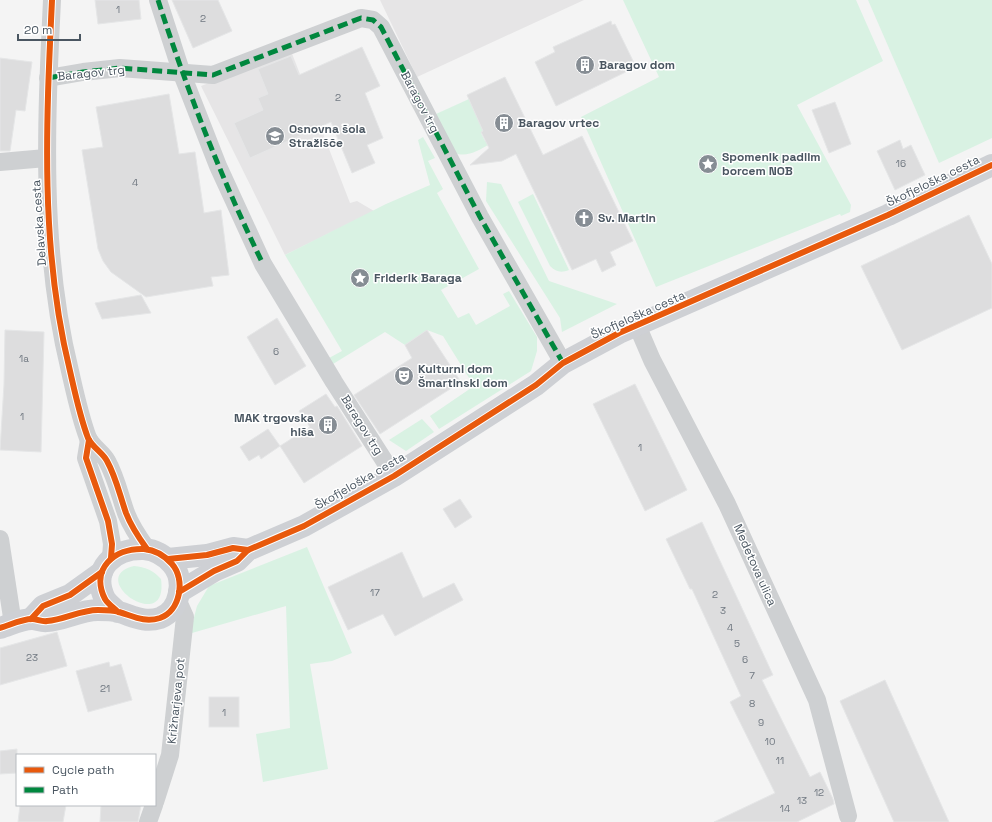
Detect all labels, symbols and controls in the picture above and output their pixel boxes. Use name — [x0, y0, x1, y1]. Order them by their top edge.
house number: 1 — [116, 3, 120, 16]
house number: 2 — [200, 12, 206, 25]
scale bar — [18, 16, 80, 42]
text: 20 m — [24, 22, 52, 38]
building icon: Baragov dom — [574, 54, 596, 76]
place label: Baragov dom — [599, 57, 675, 73]
street label: Baragov trg — [56, 61, 126, 85]
street label: Baragov trg — [397, 68, 443, 136]
house number: 2 — [335, 91, 341, 104]
building icon: Baragov vrtec — [493, 112, 515, 134]
place label: Baragov vrtec — [518, 115, 599, 131]
place label: Osnovna šola Stražišče — [289, 121, 366, 151]
school or university icon: Osnovna šola Stražišče — [264, 125, 286, 147]
place label: Spomenik padlim borcem NOB — [722, 149, 821, 179]
street label: Škofjeloška cesta — [884, 152, 982, 210]
place icon: Spomenik padlim borcem NOB — [697, 153, 719, 175]
house number: 16 — [896, 157, 906, 170]
house number: 4 — [132, 176, 138, 189]
street label: Delavska cesta — [28, 179, 50, 267]
church icon: Sv. Martin — [573, 207, 595, 229]
place label: Sv. Martin — [598, 210, 656, 226]
place icon: Friderik Baraga — [349, 267, 371, 289]
place label: Friderik Baraga — [374, 270, 462, 286]
street label: Škofjeloška cesta — [588, 287, 688, 343]
house number: 6 — [273, 345, 279, 358]
house number: 1a — [19, 352, 29, 365]
place label: Kulturni dom Šmartinski dom — [418, 361, 508, 391]
theatre icon: Kulturni dom Šmartinski dom — [393, 365, 415, 387]
street label: Baragov trg — [337, 392, 387, 458]
house number: 1 — [20, 410, 24, 423]
place label: MAK trgovska hiša — [234, 410, 314, 440]
building icon: MAK trgovska hiša — [317, 414, 339, 436]
house number: 1 — [638, 441, 642, 454]
street label: Škofjeloška cesta — [312, 449, 408, 513]
street label: Medetova ulica — [730, 521, 780, 609]
house number: 17 — [370, 586, 380, 599]
house number: 2 — [712, 588, 718, 601]
house number: 3 — [720, 604, 726, 617]
house number: 4 — [727, 621, 733, 634]
house number: 5 — [734, 637, 740, 650]
house number: 23 — [26, 651, 38, 664]
house number: 6 — [742, 653, 748, 666]
street label: Križnarjeva pot — [164, 657, 188, 745]
house number: 7 — [749, 669, 755, 682]
house number: 21 — [100, 682, 110, 695]
house number: 8 — [749, 697, 755, 710]
house number: 1 — [222, 706, 226, 719]
house number: 9 — [758, 716, 764, 729]
house number: 10 — [765, 735, 775, 748]
legend — [16, 754, 156, 806]
house number: 11 — [776, 754, 784, 767]
text: Cycle path — [52, 762, 114, 778]
text: Path — [52, 782, 78, 798]
house number: 12 — [814, 786, 824, 799]
house number: 13 — [797, 794, 807, 807]
house number: 14 — [780, 802, 790, 815]

